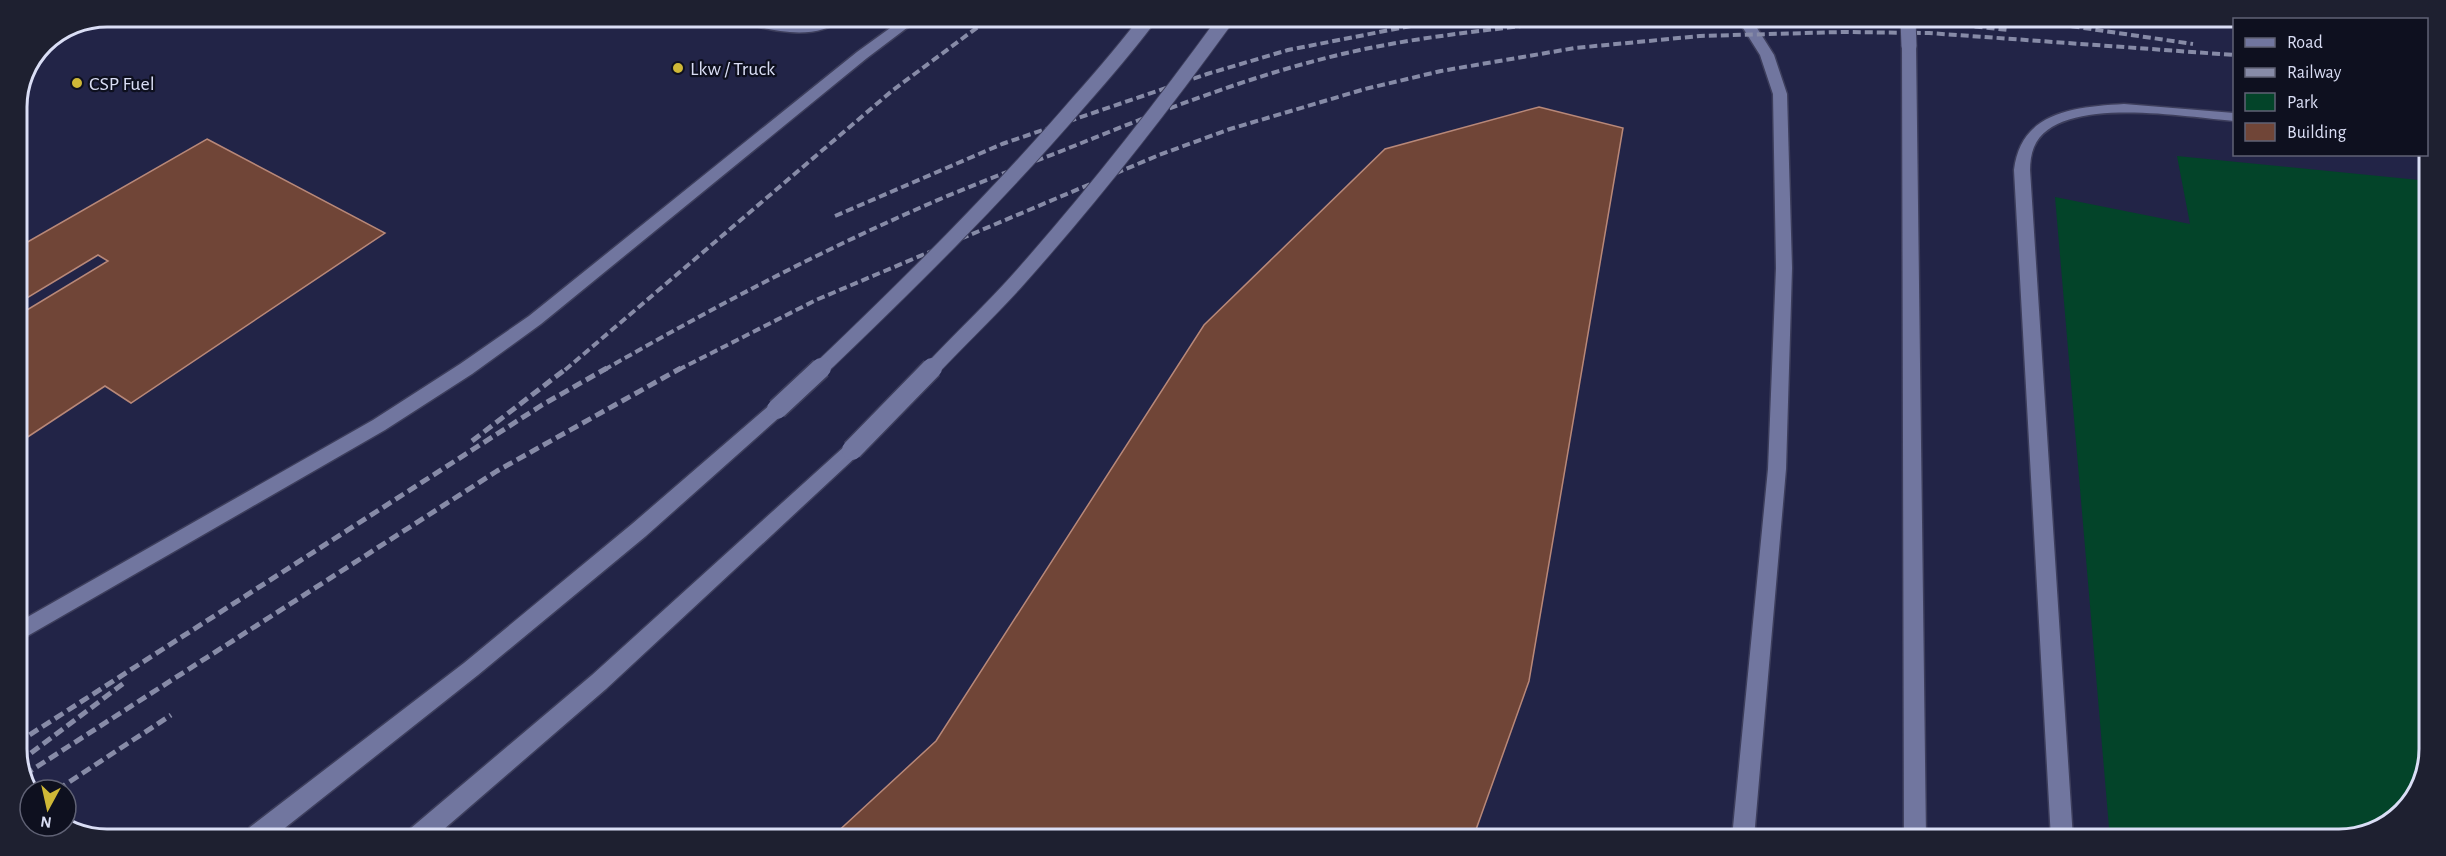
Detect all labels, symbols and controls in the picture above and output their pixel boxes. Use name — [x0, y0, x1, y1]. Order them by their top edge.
legend — [2233, 18, 2428, 156]
text: Road — [2287, 34, 2323, 52]
place label: Lkw / Truck — [690, 59, 775, 79]
marker: Lkw / Truck — [671, 61, 685, 75]
text: Railway — [2287, 64, 2342, 82]
place label: CSP Fuel — [89, 74, 155, 94]
marker: CSP Fuel — [70, 76, 84, 90]
text: Park — [2287, 94, 2319, 112]
text: Building — [2287, 124, 2347, 142]
north arrow — [18, 778, 78, 838]
text: N — [39, 813, 53, 831]

